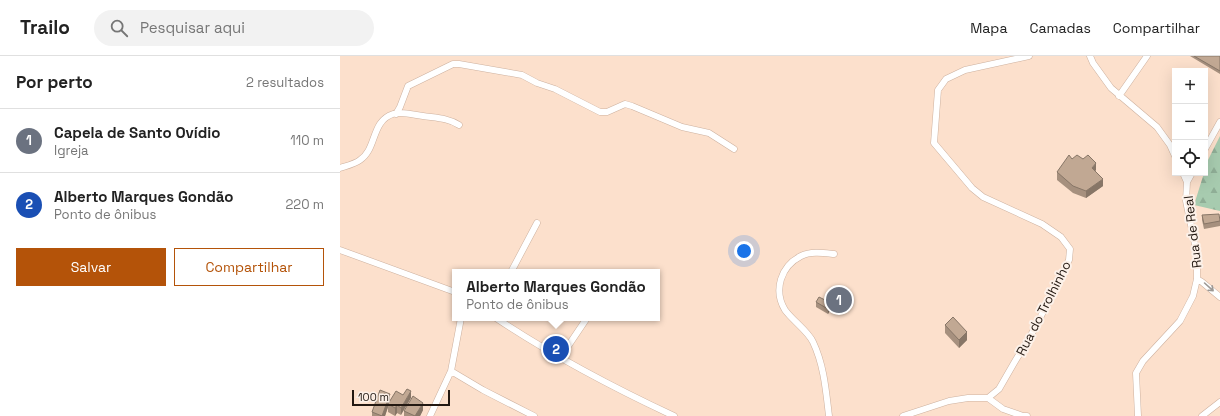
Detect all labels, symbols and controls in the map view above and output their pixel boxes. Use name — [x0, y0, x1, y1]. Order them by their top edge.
search box — [94, 10, 374, 46]
text: Trailo — [20, 15, 70, 40]
icon: search — [108, 17, 130, 39]
text: Pesquisar aqui — [140, 18, 245, 37]
text: Mapa — [970, 19, 1007, 37]
text: Camadas — [1029, 19, 1091, 37]
text: Compartilhar — [1113, 19, 1200, 37]
map controls — [1172, 68, 1208, 176]
button: + — [1172, 68, 1208, 104]
text: Por perto — [16, 71, 93, 93]
text: 2 resultados — [246, 74, 324, 91]
button: − — [1172, 104, 1208, 140]
text: Capela de Santo Ovídio — [54, 123, 221, 142]
text: 1 — [26, 132, 32, 149]
text: 110 m — [290, 132, 324, 149]
button: locate — [1172, 140, 1208, 176]
text: Igreja — [54, 142, 89, 159]
text: Alberto Marques Gondão — [54, 187, 234, 206]
street label: Rua de Real — [1180, 195, 1205, 269]
text: 2 — [25, 196, 33, 213]
text: 220 m — [285, 196, 324, 213]
text: Ponto de ônibus — [54, 206, 156, 223]
your location — [734, 241, 754, 261]
button: Salvar — [16, 248, 166, 286]
button: Compartilhar — [174, 248, 324, 286]
street label: Rua do Trolhinho — [1012, 258, 1075, 358]
popup — [452, 269, 660, 321]
text: Alberto Marques Gondão — [466, 277, 646, 296]
one-way arrow — [1204, 283, 1214, 292]
pin: 1 — [826, 285, 852, 315]
text: Ponto de ônibus — [466, 296, 569, 313]
pin: 2 — [543, 334, 569, 364]
scale bar — [352, 388, 450, 407]
text: 100 m — [358, 390, 389, 404]

